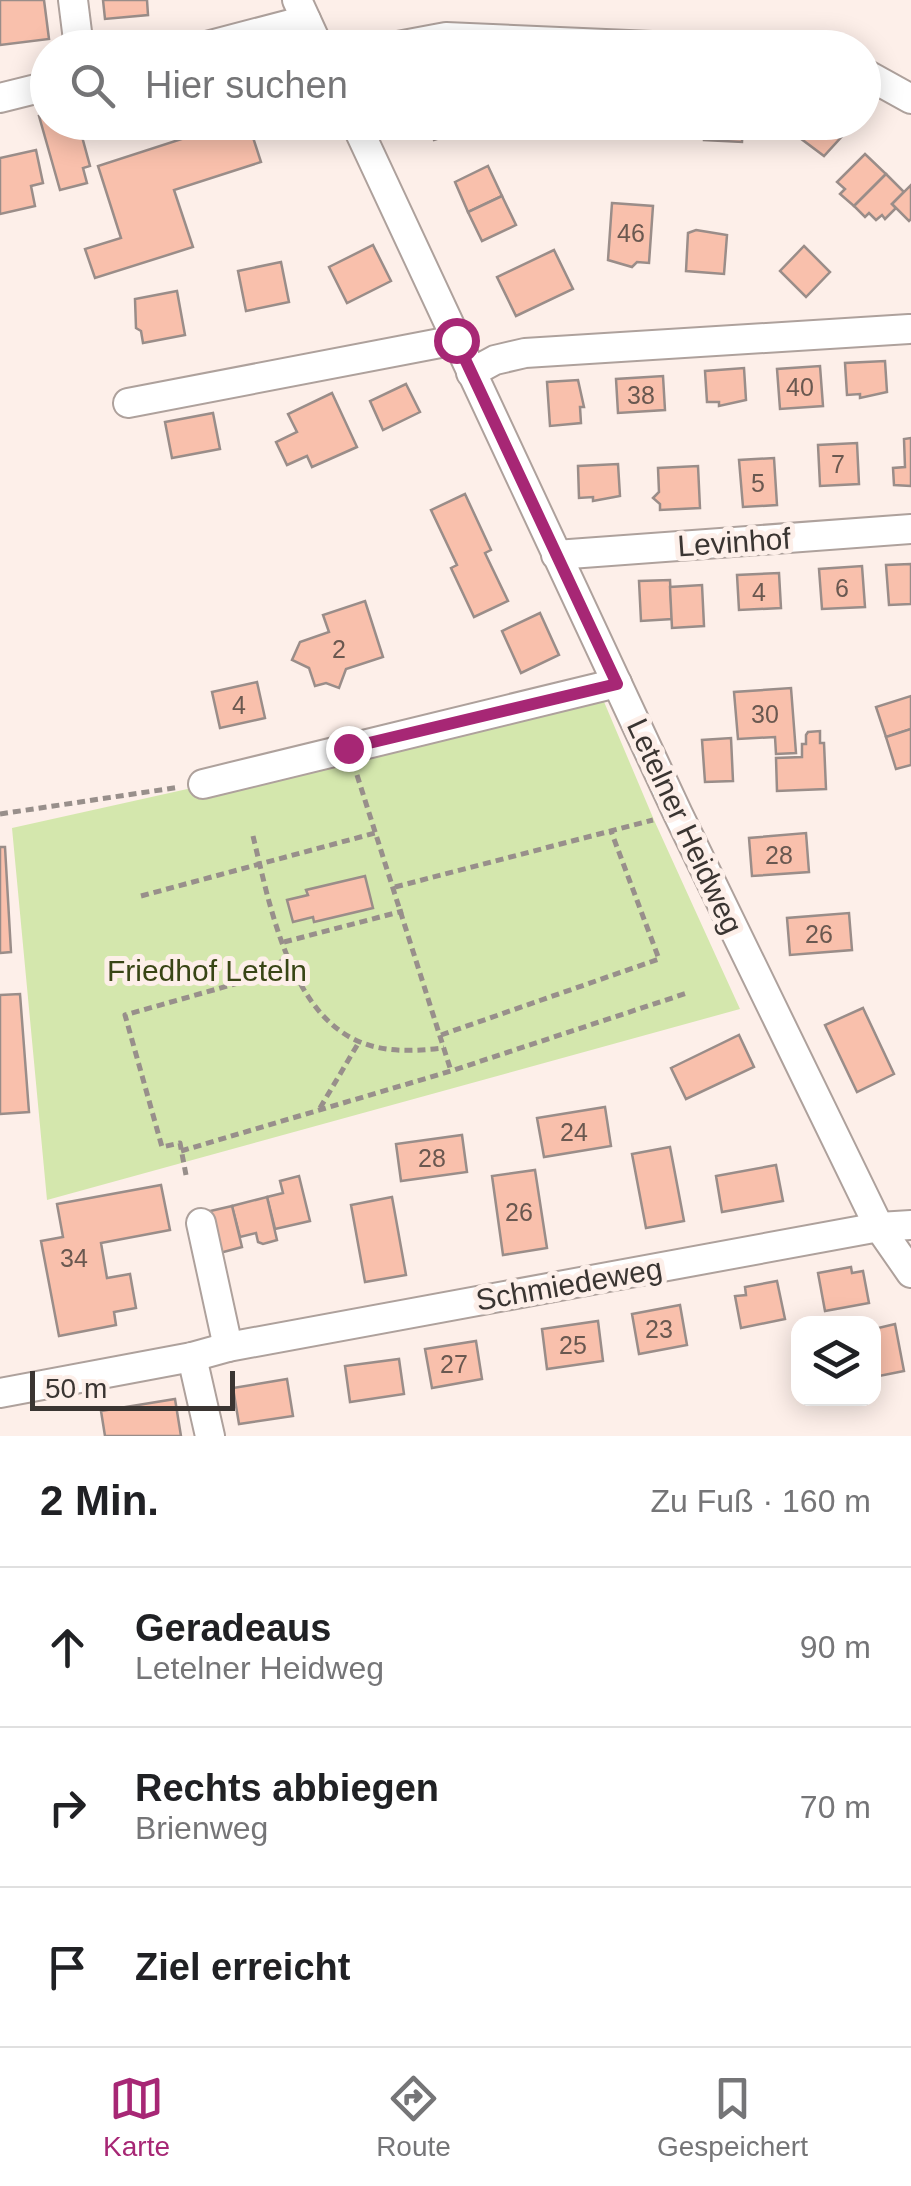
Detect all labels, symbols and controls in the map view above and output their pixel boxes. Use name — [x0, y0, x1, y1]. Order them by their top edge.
search box — [30, 30, 881, 140]
icon: search — [65, 58, 120, 113]
text: Hier suchen — [145, 64, 348, 106]
house number: 46 — [617, 219, 645, 247]
route start — [434, 318, 480, 364]
house number: 40 — [786, 373, 814, 401]
house number: 38 — [627, 381, 655, 409]
house number: 7 — [831, 450, 845, 478]
house number: 5 — [751, 469, 765, 497]
street label: Levinhof — [676, 522, 792, 562]
house number: 6 — [835, 574, 849, 602]
house number: 4 — [752, 578, 766, 606]
house number: 2 — [332, 635, 346, 663]
house number: 4 — [232, 691, 246, 719]
house number: 30 — [751, 700, 779, 728]
street label: Letelner Heidweg — [621, 713, 749, 939]
route end — [326, 726, 372, 772]
house number: 28 — [765, 841, 793, 869]
house number: 26 — [805, 920, 833, 948]
park label: Friedhof Leteln — [107, 954, 307, 987]
house number: 24 — [560, 1118, 588, 1146]
house number: 28 — [418, 1144, 446, 1172]
house number: 26 — [505, 1198, 533, 1226]
house number: 34 — [60, 1244, 88, 1272]
street label: Schmiedeweg — [473, 1251, 665, 1317]
house number: 23 — [645, 1315, 673, 1343]
map controls — [791, 1316, 881, 1406]
button: layers — [791, 1316, 881, 1406]
house number: 25 — [559, 1331, 587, 1359]
house number: 27 — [440, 1350, 468, 1378]
scale bar — [30, 1366, 235, 1410]
text: 50 m — [45, 1373, 107, 1404]
text: 2 Min. — [40, 1477, 159, 1524]
text: Zu Fuß · 160 m — [651, 1483, 871, 1519]
text: Geradeaus — [135, 1607, 331, 1649]
icon: ahead — [40, 1620, 95, 1675]
text: 90 m — [800, 1629, 871, 1665]
text: Letelner Heidweg — [135, 1650, 384, 1686]
text: Rechts abbiegen — [135, 1767, 439, 1809]
icon: right — [40, 1780, 95, 1835]
text: 70 m — [800, 1789, 871, 1825]
text: Brienweg — [135, 1810, 268, 1846]
icon: arrive — [40, 1940, 95, 1995]
text: Ziel erreicht — [135, 1946, 350, 1988]
tab: Karte — [103, 2071, 170, 2163]
tab: Route — [376, 2071, 451, 2163]
tab: Gespeichert — [657, 2071, 808, 2163]

